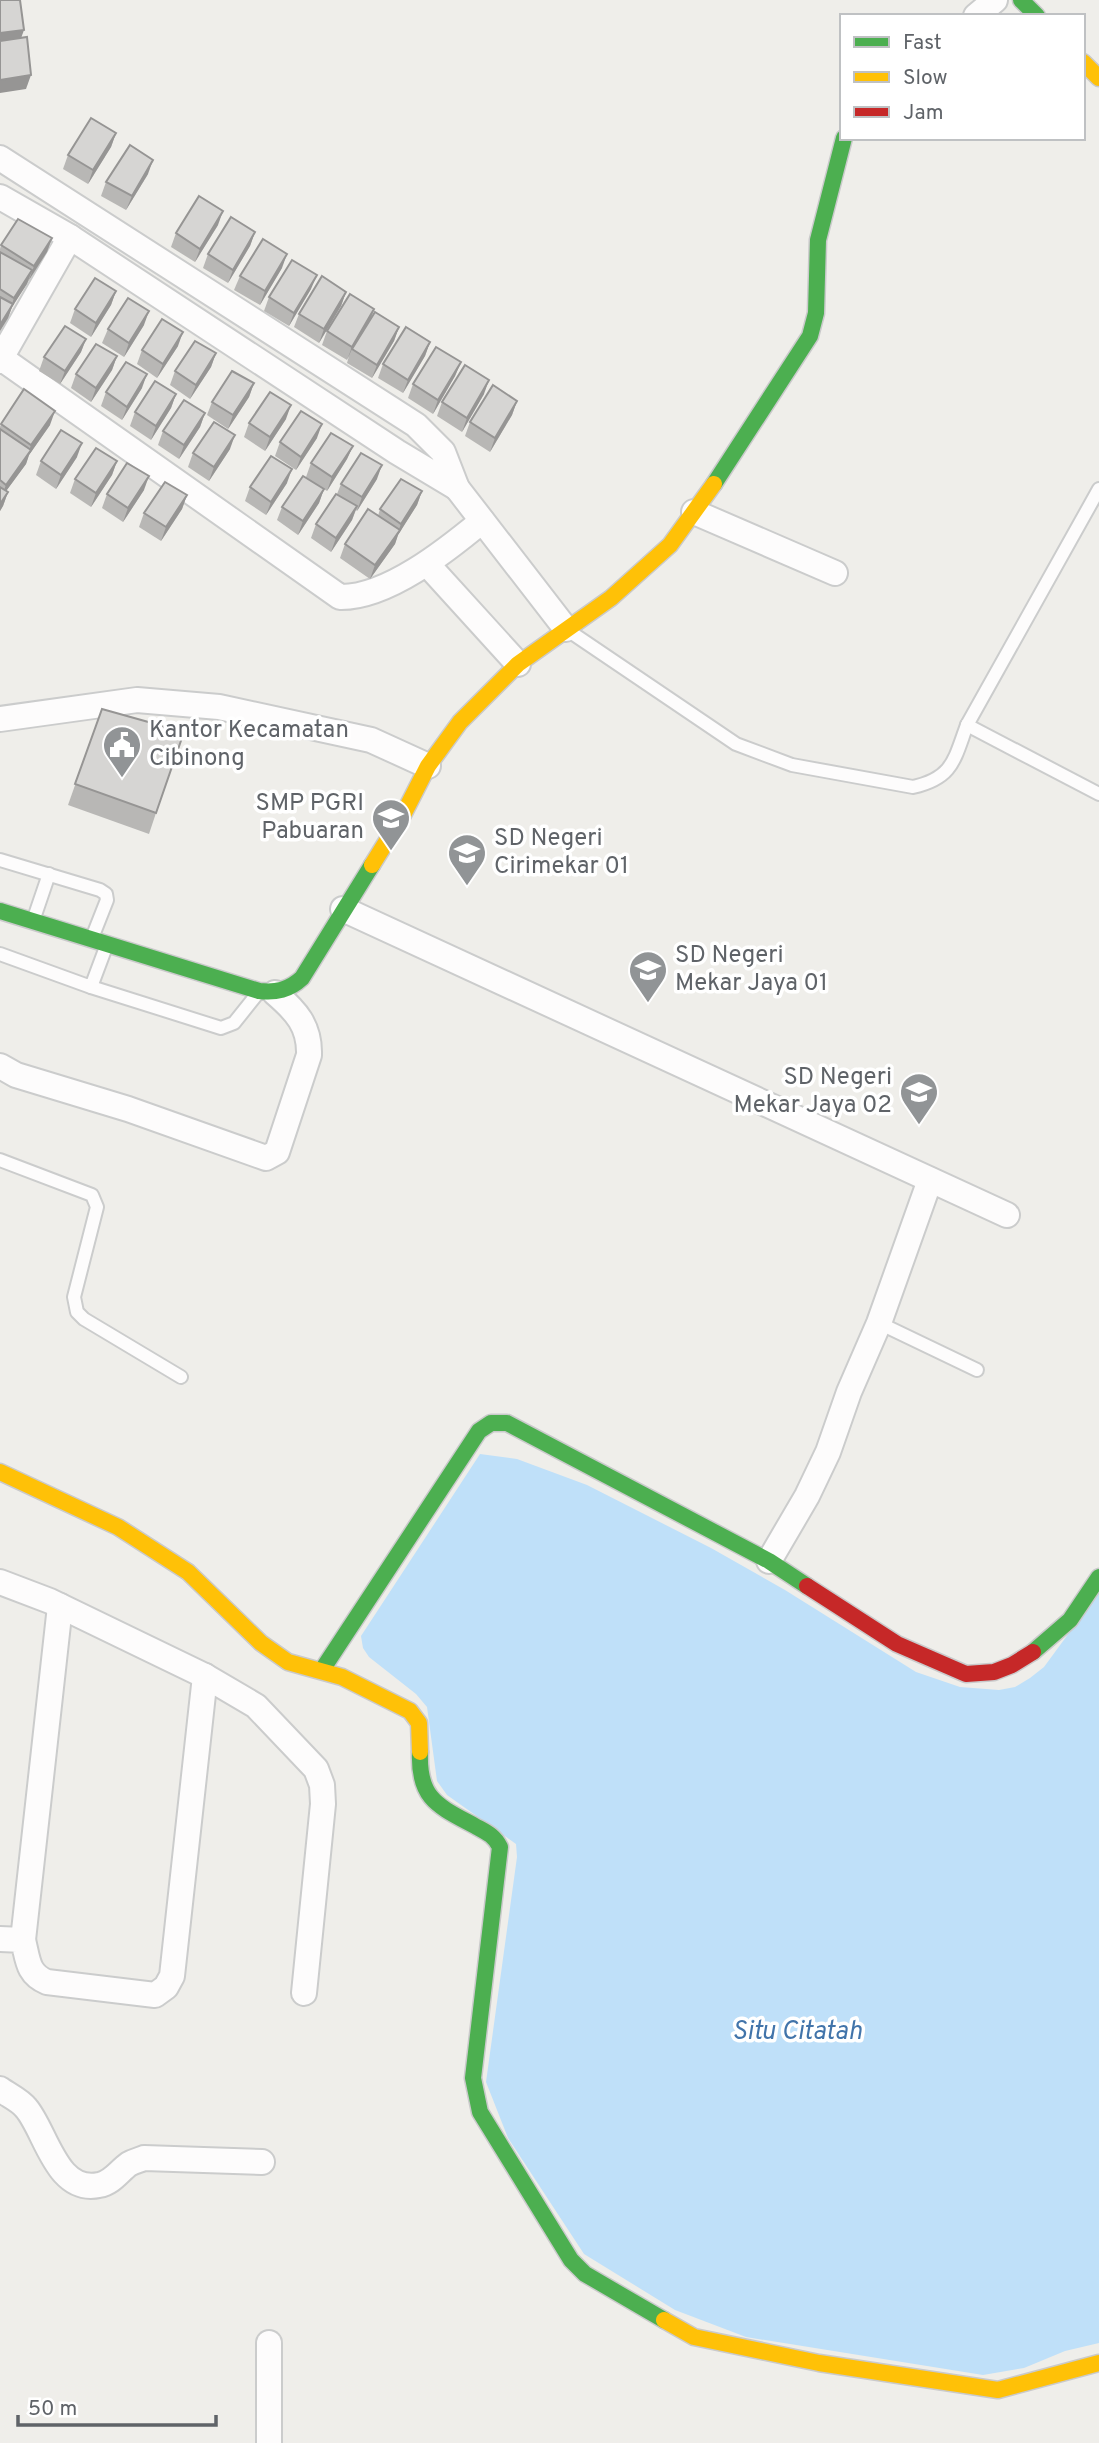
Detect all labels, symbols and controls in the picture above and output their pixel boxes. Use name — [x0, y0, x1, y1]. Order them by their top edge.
legend — [840, 14, 1085, 140]
text: Fast — [903, 30, 942, 57]
text: Slow — [903, 65, 948, 92]
text: Jam — [903, 100, 944, 127]
place label: Kantor Kecamatan Cibinong — [149, 716, 349, 774]
public building icon: Kantor Kecamatan Cibinong — [101, 724, 143, 779]
place label: SMP PGRI Pabuaran — [256, 789, 364, 847]
school or university icon: SMP PGRI Pabuaran — [370, 797, 412, 852]
place label: SD Negeri Cirimekar 01 — [494, 824, 629, 882]
school or university icon: SD Negeri Cirimekar 01 — [446, 832, 488, 887]
place label: SD Negeri Mekar Jaya 01 — [675, 941, 828, 999]
school or university icon: SD Negeri Mekar Jaya 01 — [627, 949, 669, 1004]
place label: SD Negeri Mekar Jaya 02 — [733, 1063, 892, 1121]
school or university icon: SD Negeri Mekar Jaya 02 — [898, 1071, 940, 1126]
water label: Situ Citatah — [732, 2016, 862, 2049]
scale bar — [18, 2384, 215, 2428]
text: 50 m — [28, 2396, 77, 2423]

